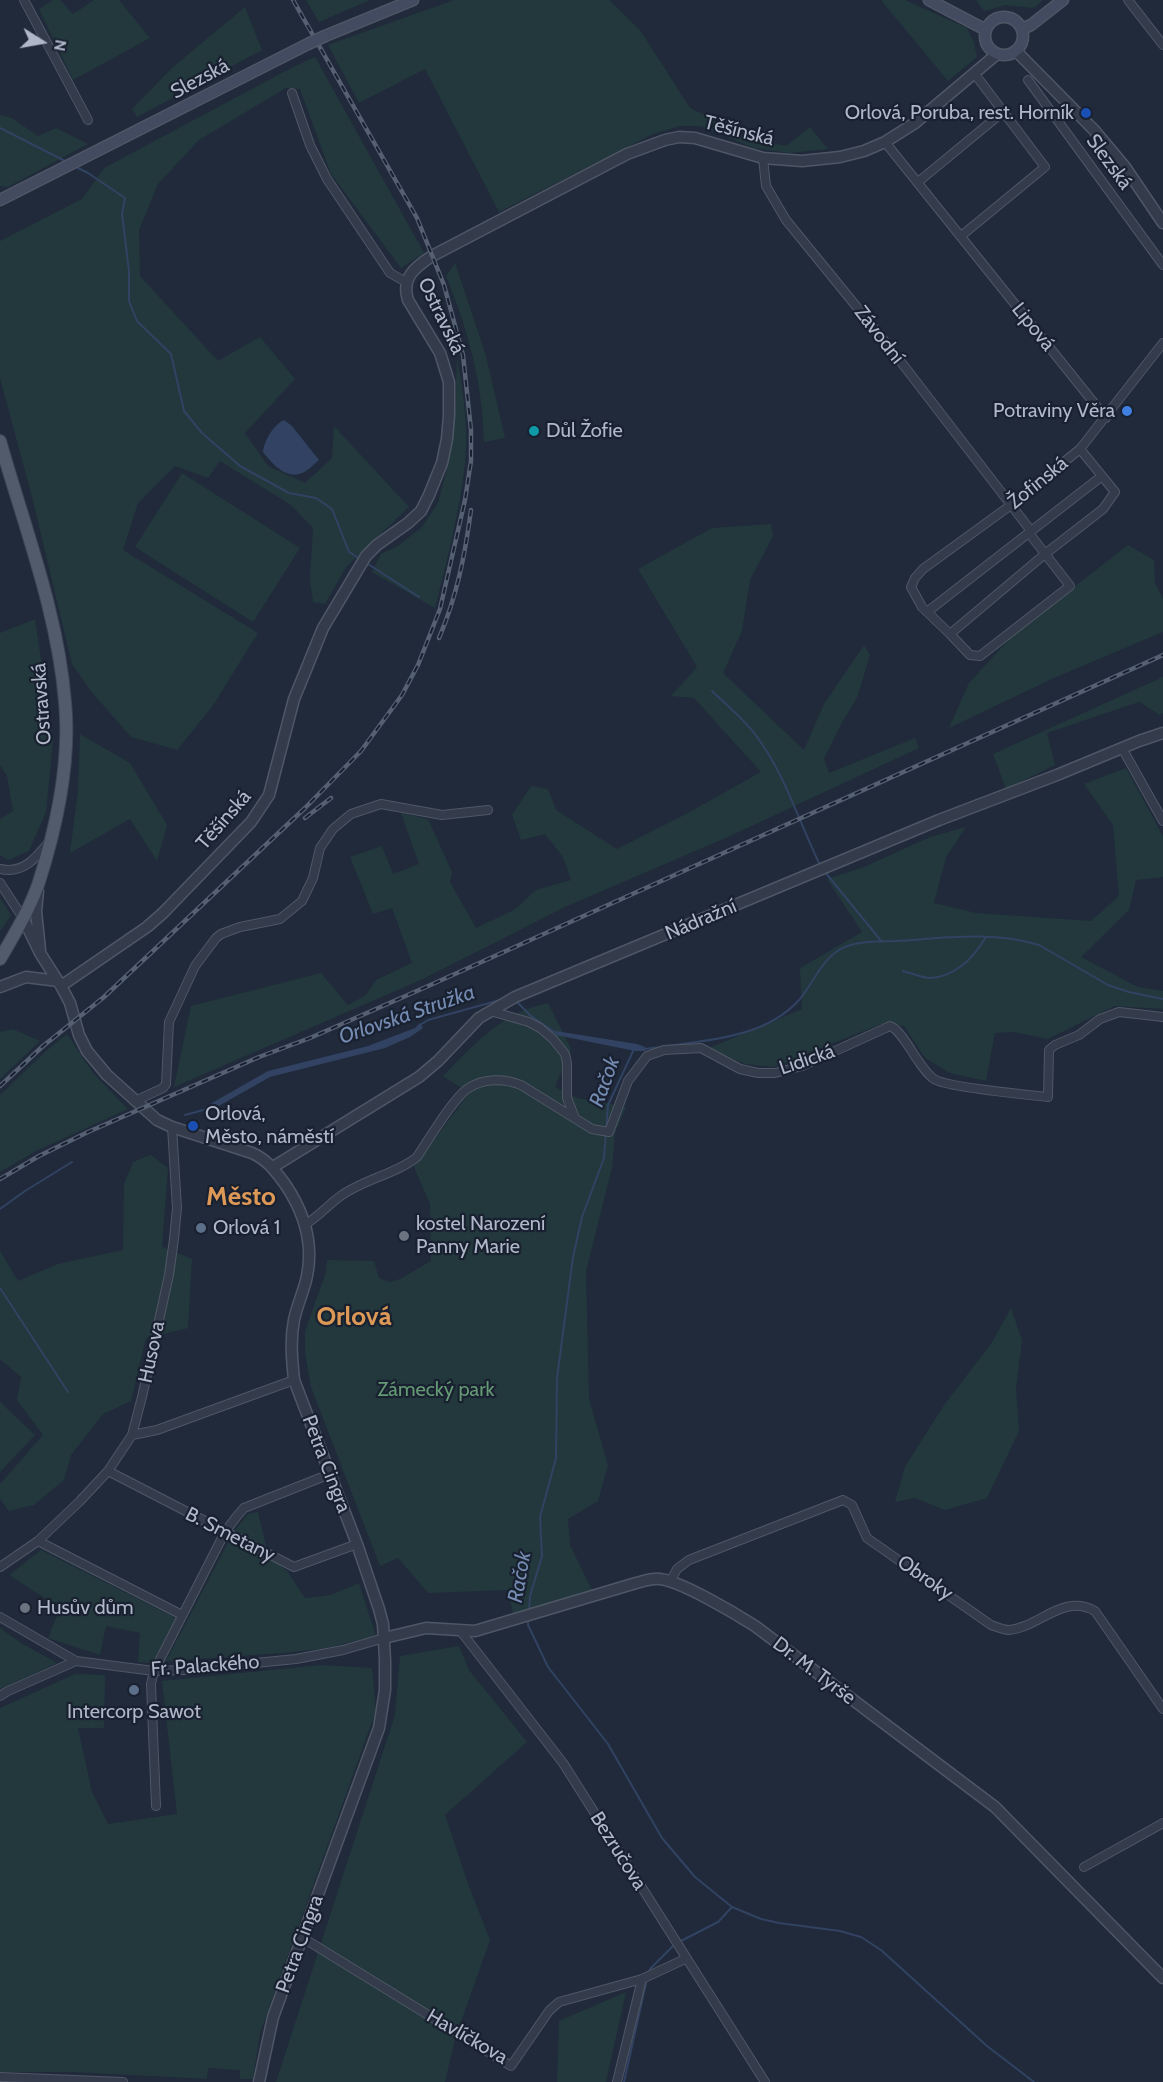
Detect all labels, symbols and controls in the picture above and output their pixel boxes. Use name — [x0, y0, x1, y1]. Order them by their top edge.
north arrow — [12, 12, 72, 72]
text: N — [50, 38, 71, 53]
street label: Slezská — [167, 54, 233, 104]
place label: Orlová, Poruba, rest. Horník — [845, 101, 1074, 125]
marker: Orlová, Poruba, rest. Horník — [1079, 106, 1093, 120]
street label: Těšínská — [701, 111, 777, 151]
street label: Slezská — [1081, 130, 1137, 194]
street label: Ostravská — [412, 274, 470, 358]
street label: Lipová — [1006, 298, 1060, 356]
street label: Závodní — [849, 301, 909, 369]
place label: Potraviny Věra — [993, 399, 1115, 423]
marker: Potraviny Věra — [1120, 404, 1134, 418]
place label: Důl Žofie — [546, 419, 623, 443]
marker: Důl Žofie — [527, 424, 541, 438]
street label: Žofinská — [1003, 452, 1073, 514]
street label: Ostravská — [27, 662, 57, 746]
street label: Těšínská — [192, 785, 256, 855]
street label: Nádražní — [662, 894, 740, 946]
water label: Orlovská Stružka — [336, 980, 478, 1050]
street label: Lidická — [776, 1039, 838, 1081]
water label: Račok — [584, 1053, 626, 1111]
place label: Orlová, Město, náměstí — [205, 1102, 334, 1149]
marker: Orlová, Město, náměstí — [186, 1119, 200, 1133]
district label: Město — [206, 1181, 276, 1213]
place label: kostel Narození Panny Marie — [416, 1212, 545, 1259]
place label: Orlová 1 — [213, 1216, 280, 1240]
marker: Orlová 1 — [194, 1221, 208, 1235]
marker: kostel Narození Panny Marie — [397, 1229, 411, 1243]
district label: Orlová — [316, 1301, 392, 1333]
street label: Husova — [134, 1319, 170, 1385]
park label: Zámecký park — [378, 1378, 494, 1402]
street label: Petra Cingra — [296, 1412, 356, 1516]
street label: B. Smetany — [181, 1502, 279, 1568]
water label: Račok — [503, 1549, 537, 1605]
street label: Obroky — [893, 1550, 957, 1606]
place label: Husův dům — [37, 1596, 134, 1620]
marker: Husův dům — [18, 1601, 32, 1615]
street label: Dr. M. Tyrše — [768, 1632, 860, 1710]
street label: Fr. Palackého — [150, 1650, 260, 1682]
marker: Intercorp Sawot — [127, 1683, 141, 1697]
place label: Intercorp Sawot — [67, 1700, 201, 1724]
street label: Bezručova — [585, 1807, 651, 1895]
street label: Petra Cingra — [271, 1892, 329, 1996]
street label: Havlíčkova — [422, 2004, 512, 2070]

